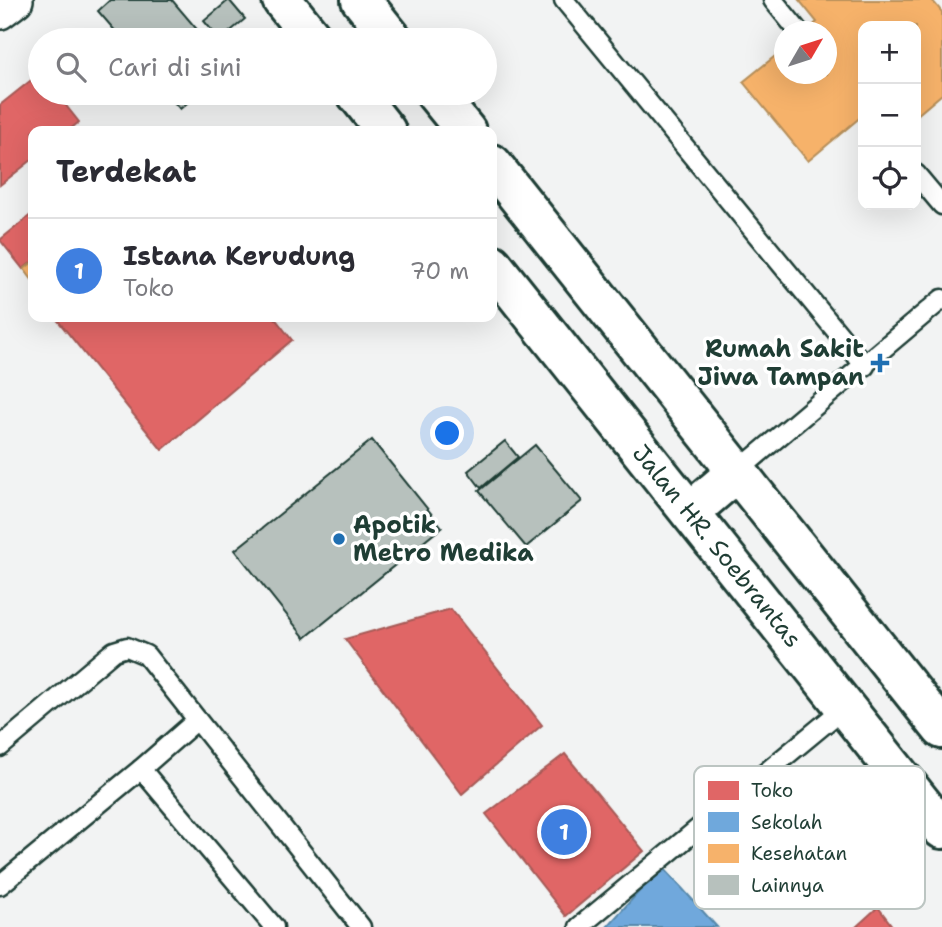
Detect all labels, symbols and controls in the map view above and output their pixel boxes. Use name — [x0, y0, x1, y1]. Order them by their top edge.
north arrow — [774, 21, 837, 84]
map controls — [858, 21, 921, 210]
button: + — [858, 21, 921, 84]
search box — [28, 28, 497, 105]
icon: search — [52, 48, 90, 86]
text: Cari di sini — [108, 49, 242, 84]
button: − — [858, 84, 921, 147]
button: locate — [858, 147, 921, 210]
text: Terdekat — [56, 151, 196, 192]
text: Istana Kerudung — [123, 238, 355, 273]
text: 1 — [74, 256, 84, 286]
text: 70 m — [410, 256, 469, 286]
text: Toko — [123, 273, 174, 303]
place label: Rumah Sakit Jiwa Tampan — [697, 333, 864, 393]
marker: Rumah Sakit Jiwa Tampan — [870, 353, 890, 373]
your location — [430, 416, 464, 450]
street label: Jalan HR. Soebrantas — [625, 438, 809, 654]
place label: Apotik Metro Medika — [353, 509, 534, 569]
marker: Apotik Metro Medika — [331, 531, 347, 547]
legend — [694, 766, 925, 909]
text: Toko — [751, 778, 793, 803]
pin: 1 — [541, 806, 587, 858]
text: Sekolah — [751, 810, 823, 835]
text: Kesehatan — [751, 841, 847, 866]
text: Lainnya — [751, 873, 824, 898]

